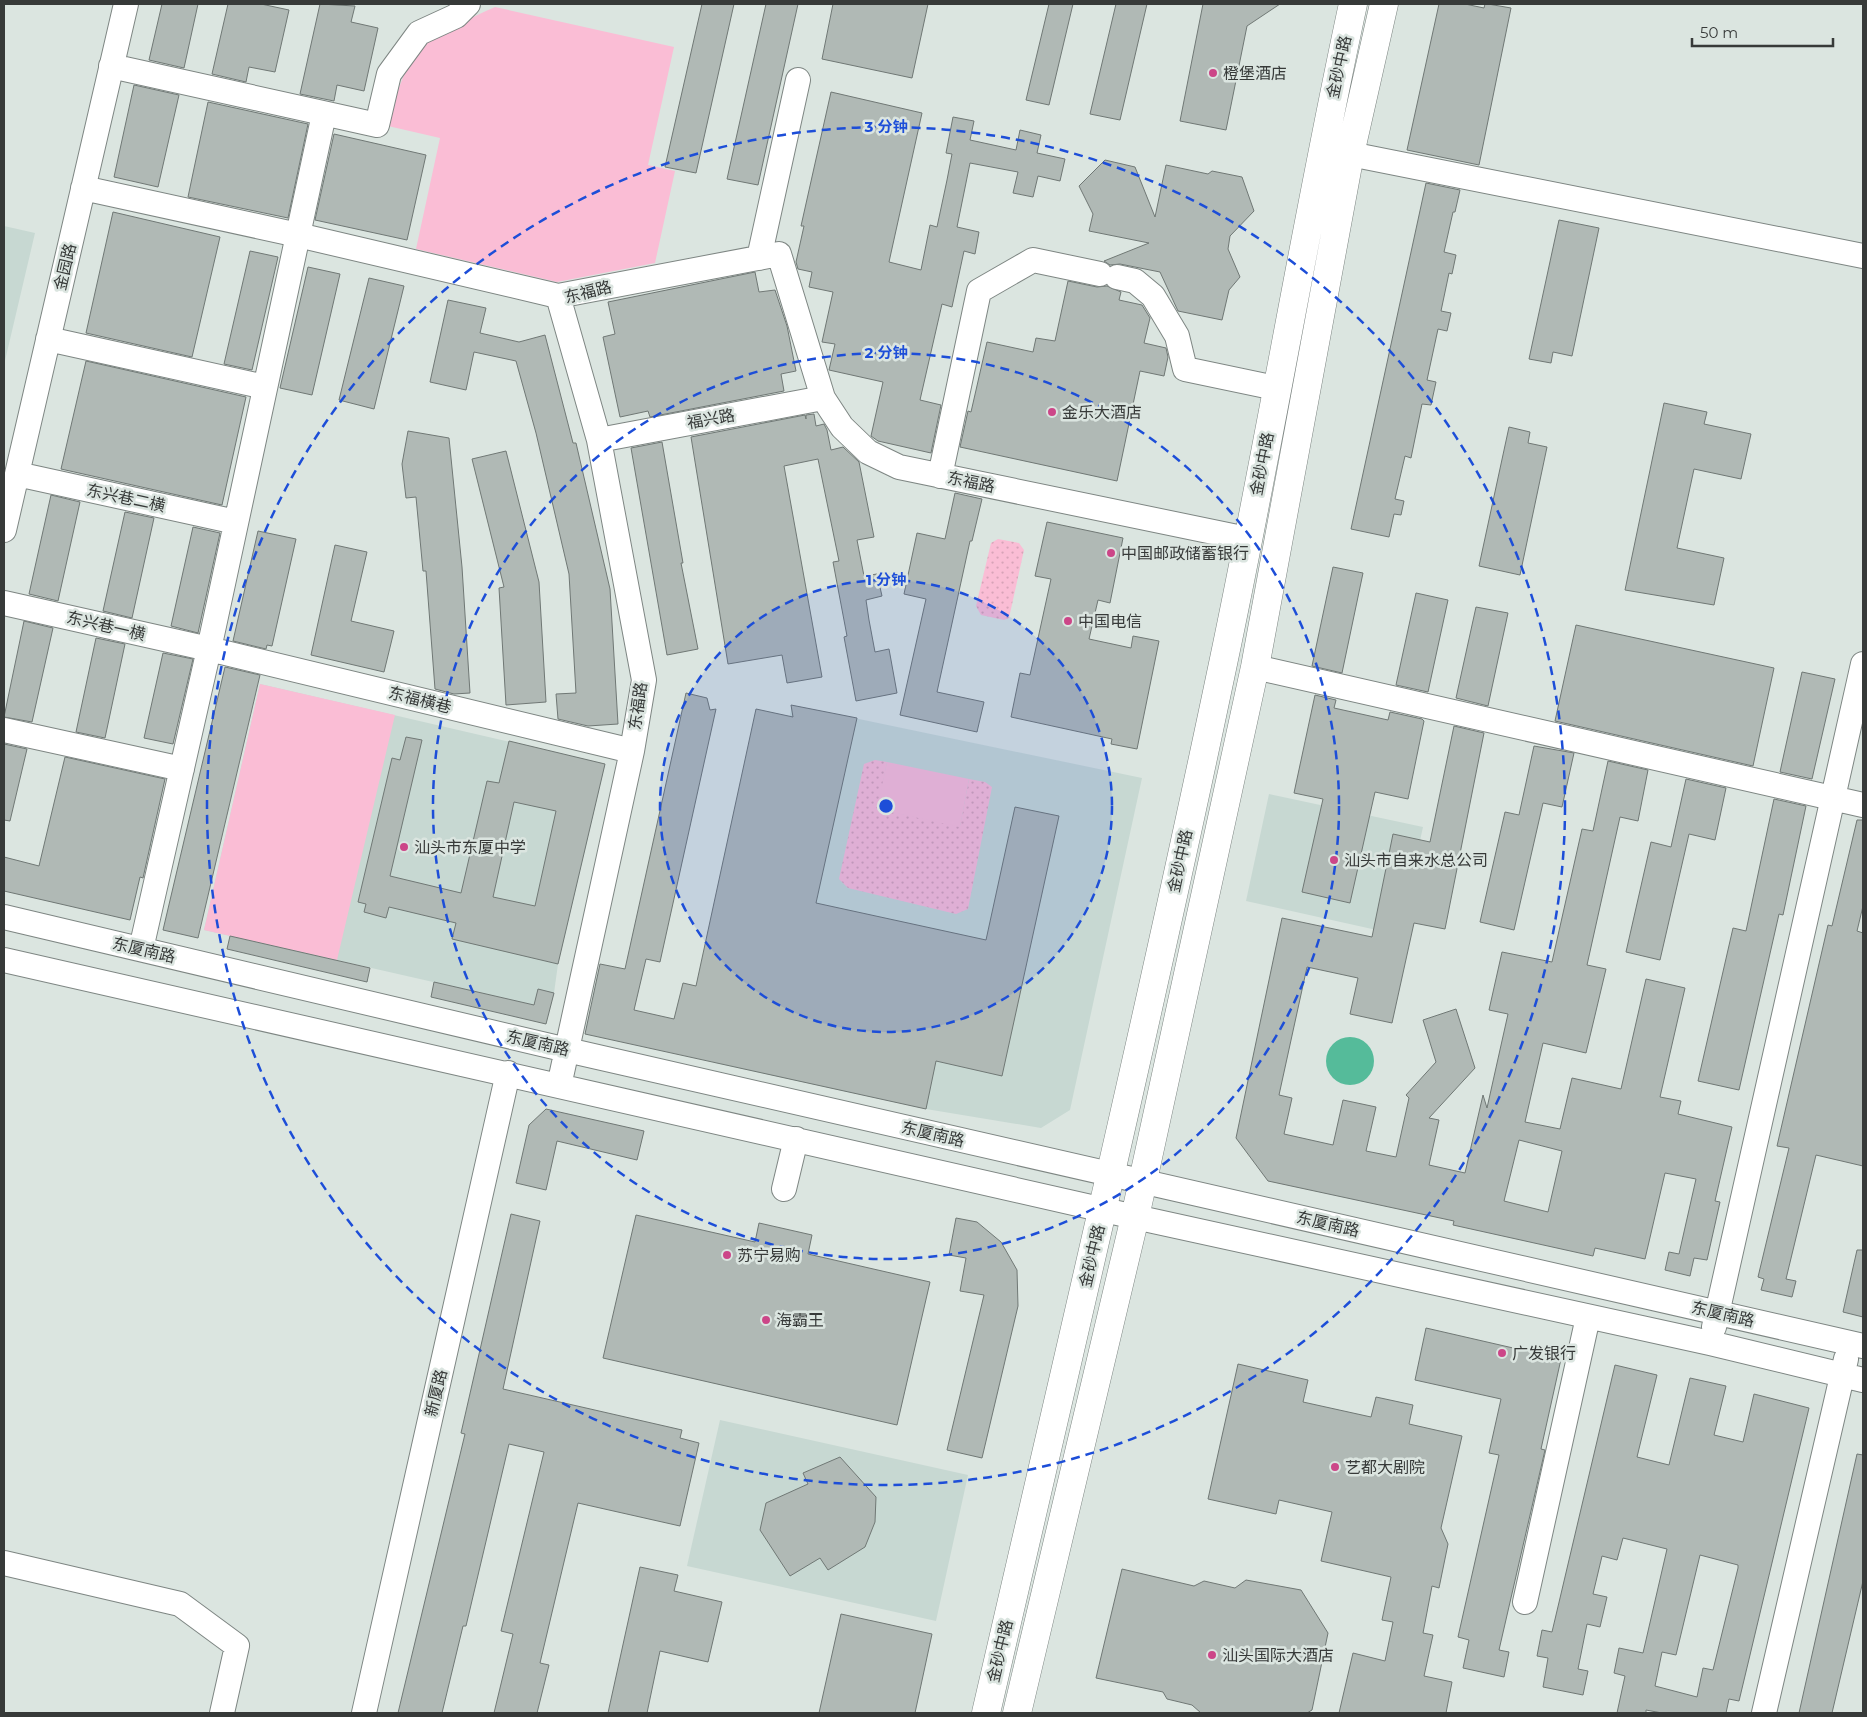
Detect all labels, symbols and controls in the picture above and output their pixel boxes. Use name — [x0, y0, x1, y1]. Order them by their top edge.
scale bar — [1692, 15, 1833, 47]
text: 50 m — [1700, 23, 1738, 42]
street label: 金砂中路 — [1323, 34, 1355, 100]
place label: 橙堡酒店 — [1223, 64, 1287, 83]
marker: 橙堡酒店 — [1207, 67, 1219, 79]
text: 3 分钟 — [863, 117, 908, 136]
street label: 金园路 — [50, 241, 80, 293]
street label: 东福路 — [562, 277, 614, 307]
text: 2 分钟 — [864, 343, 908, 362]
place label: 金乐大酒店 — [1062, 403, 1142, 422]
street label: 福兴路 — [686, 405, 736, 433]
marker: 金乐大酒店 — [1046, 406, 1058, 418]
street label: 金砂中路 — [1247, 431, 1277, 497]
street label: 东福路 — [946, 468, 996, 496]
street label: 东兴巷二横 — [85, 480, 167, 516]
place label: 中国邮政储蓄银行 — [1121, 544, 1249, 563]
marker: 中国邮政储蓄银行 — [1105, 547, 1117, 559]
text: 1 分钟 — [866, 570, 906, 589]
street label: 东兴巷一横 — [65, 608, 147, 644]
place label: 中国电信 — [1078, 612, 1142, 631]
marker: 中国电信 — [1062, 615, 1074, 627]
street label: 东福路 — [625, 681, 651, 731]
street label: 东福横巷 — [387, 683, 453, 717]
centre of rings — [877, 797, 895, 815]
street label: 金砂中路 — [1164, 828, 1196, 894]
place label: 汕头市东厦中学 — [414, 838, 526, 857]
marker: 汕头市东厦中学 — [398, 841, 410, 853]
place label: 汕头市自来水总公司 — [1344, 851, 1488, 870]
marker: 汕头市自来水总公司 — [1328, 854, 1340, 866]
street label: 东厦南路 — [111, 934, 177, 966]
street label: 东厦南路 — [505, 1027, 571, 1059]
street label: 东厦南路 — [900, 1118, 966, 1150]
street label: 东厦南路 — [1295, 1208, 1361, 1240]
street label: 金砂中路 — [1076, 1223, 1108, 1289]
place label: 苏宁易购 — [737, 1246, 801, 1265]
marker: 苏宁易购 — [721, 1249, 733, 1261]
street label: 东厦南路 — [1690, 1298, 1756, 1330]
place label: 海霸王 — [776, 1311, 824, 1330]
marker: 海霸王 — [760, 1314, 772, 1326]
place label: 广发银行 — [1512, 1344, 1576, 1363]
marker: 广发银行 — [1496, 1347, 1508, 1359]
street label: 新厦路 — [421, 1367, 451, 1419]
place label: 艺都大剧院 — [1345, 1458, 1425, 1477]
marker: 艺都大剧院 — [1329, 1461, 1341, 1473]
street label: 金砂中路 — [984, 1618, 1016, 1684]
place label: 汕头国际大酒店 — [1222, 1646, 1334, 1665]
marker: 汕头国际大酒店 — [1206, 1649, 1218, 1661]

